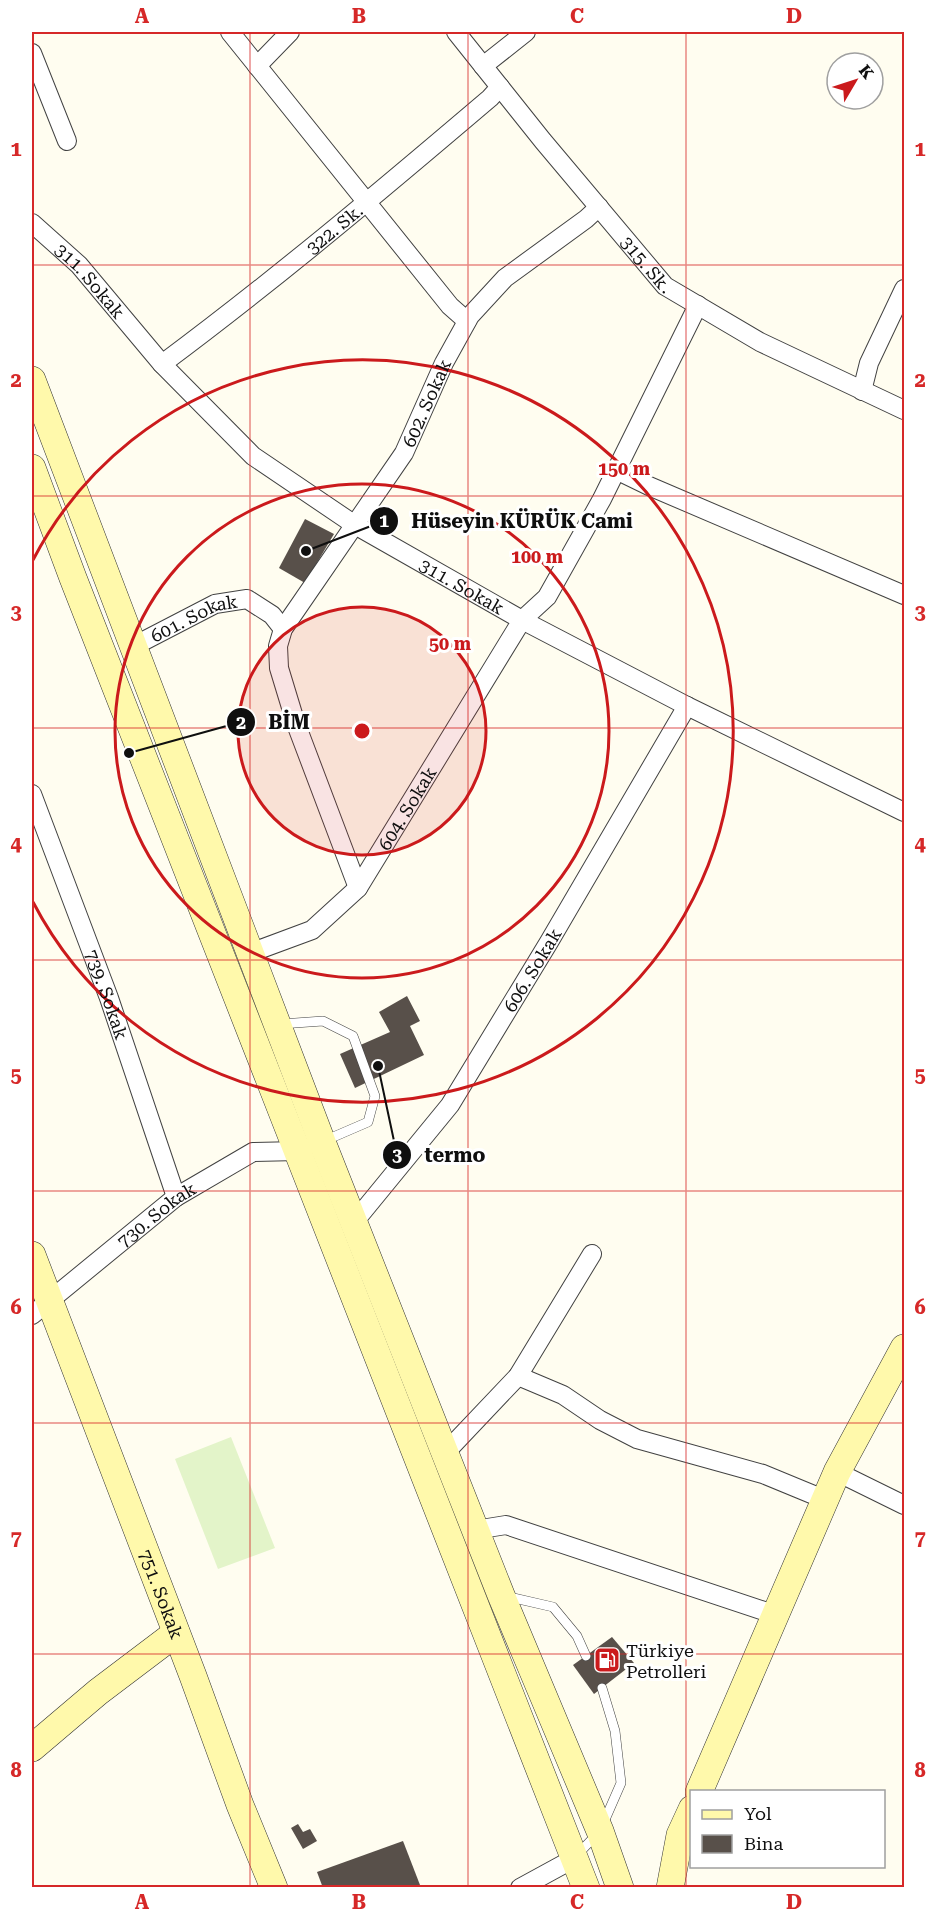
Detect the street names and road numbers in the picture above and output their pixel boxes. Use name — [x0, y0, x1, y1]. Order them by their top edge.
street label: 322. Sk. — [302, 199, 367, 258]
street label: 315. Sk. — [617, 232, 674, 297]
street label: 311. Sokak — [51, 238, 129, 322]
street label: 602. Sokak — [398, 356, 455, 450]
street label: 311. Sokak — [416, 554, 508, 618]
street label: 601. Sokak — [147, 590, 239, 646]
street label: 604. Sokak — [373, 763, 440, 854]
street label: 606. Sokak — [499, 924, 565, 1016]
street label: 739. Sokak — [81, 947, 133, 1042]
street label: 730. Sokak — [113, 1177, 199, 1252]
street label: 751. Sokak — [135, 1546, 188, 1642]

